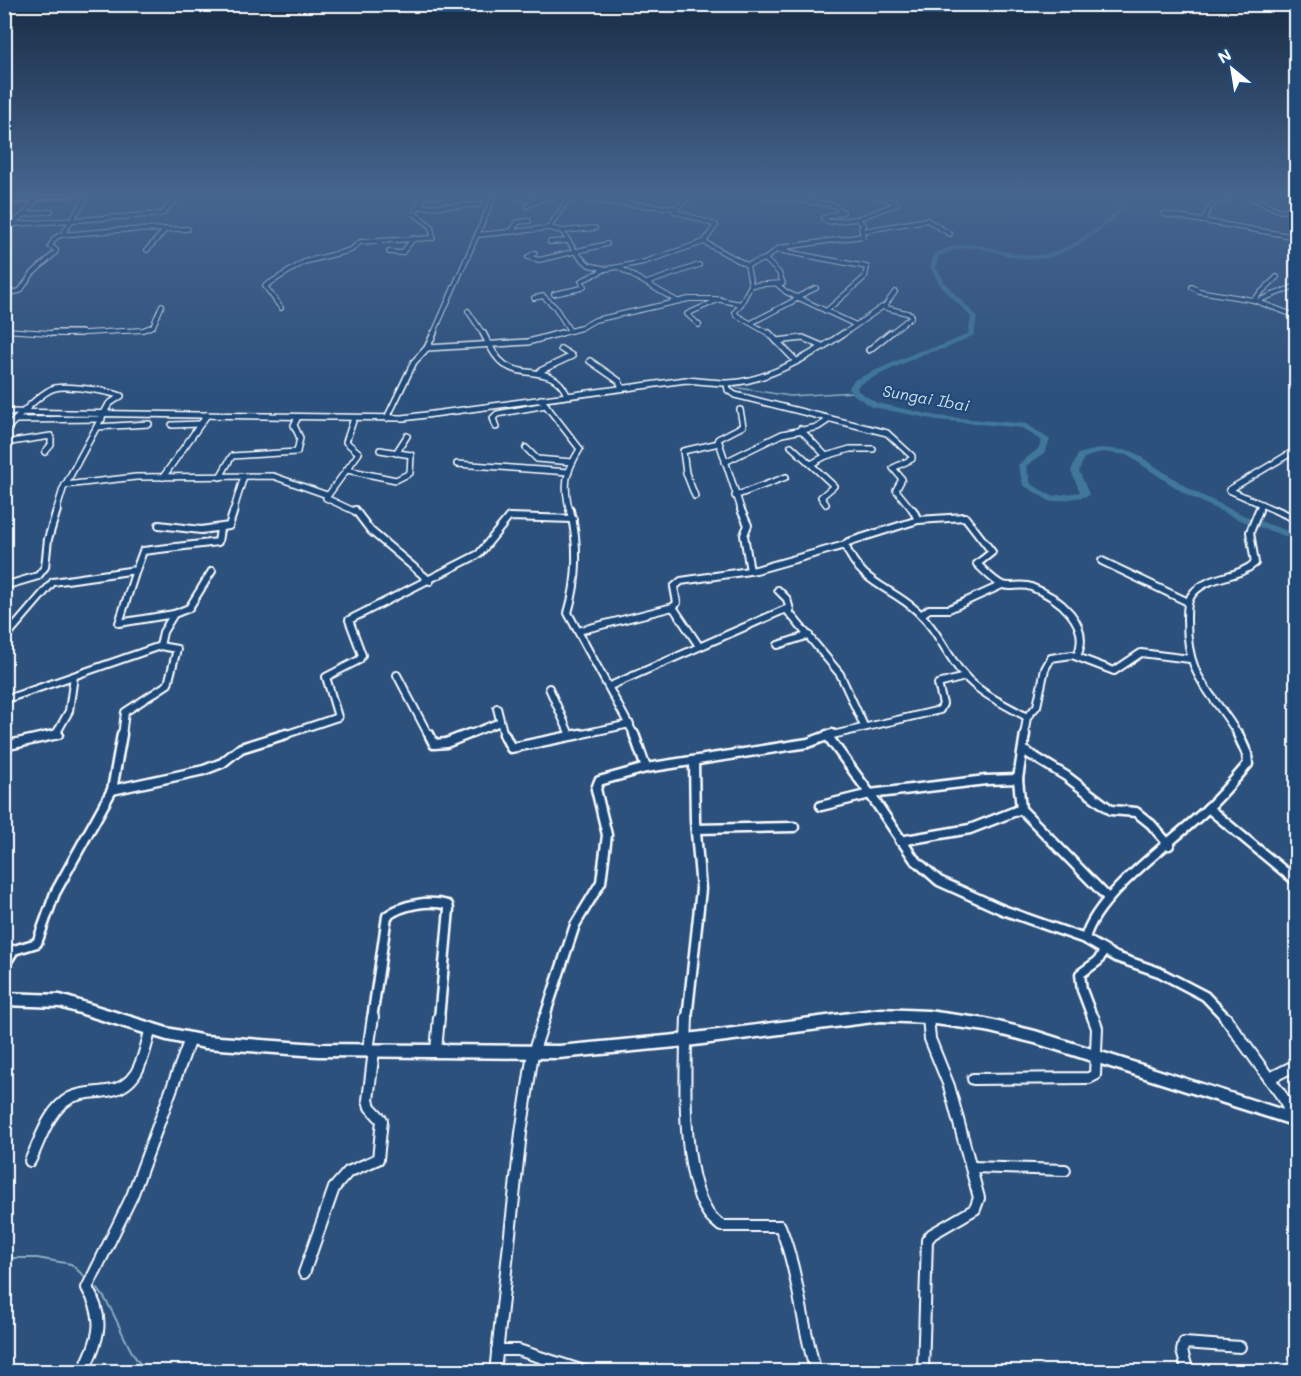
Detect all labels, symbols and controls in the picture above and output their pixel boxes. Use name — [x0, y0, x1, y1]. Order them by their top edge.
north arrow — [1202, 39, 1262, 99]
text: N — [1214, 43, 1235, 68]
water label: Sungai Ibai — [881, 380, 971, 416]

